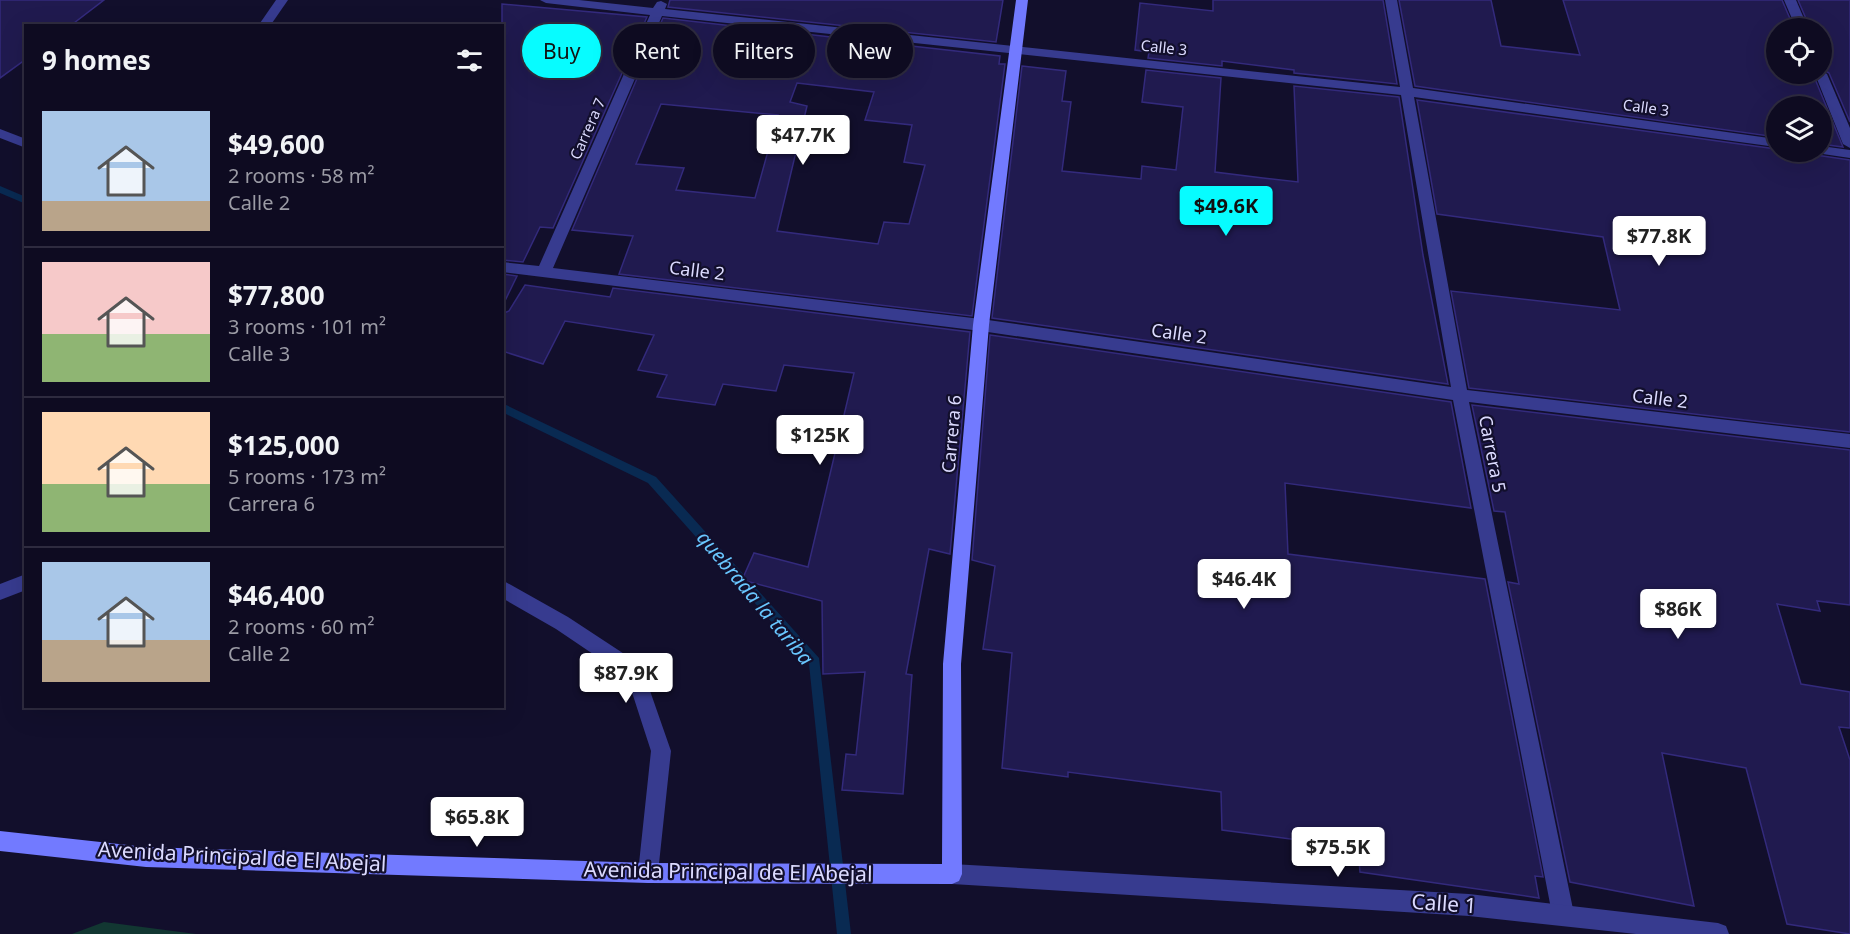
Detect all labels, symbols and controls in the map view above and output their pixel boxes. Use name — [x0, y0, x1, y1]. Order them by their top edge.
map controls — [1766, 18, 1832, 162]
button: locate — [1766, 18, 1832, 84]
chip: Buy — [522, 24, 601, 78]
chip: Rent — [613, 24, 701, 78]
chip: Filters — [713, 24, 815, 78]
chip: New — [827, 24, 913, 78]
street label: Calle 3 — [1140, 35, 1188, 59]
text: 9 homes — [42, 42, 151, 78]
icon: filters — [453, 44, 486, 77]
street label: Calle 3 — [1622, 94, 1671, 120]
street label: Carrera 7 — [565, 95, 609, 162]
button: layers — [1766, 96, 1832, 162]
pin: $47.7K — [754, 115, 852, 166]
text: $47.7K — [771, 121, 835, 148]
text: $49,600 — [228, 126, 325, 162]
icon: home — [90, 135, 162, 207]
text: 2 rooms · 58 m² — [228, 162, 375, 189]
pin: $49.6K — [1177, 186, 1275, 237]
text: Calle 2 — [228, 189, 290, 216]
text: $49.6K — [1194, 192, 1258, 219]
pin: $77.8K — [1610, 216, 1708, 267]
text: $77.8K — [1627, 222, 1691, 249]
street label: Calle 2 — [668, 255, 726, 285]
text: $77,800 — [228, 277, 325, 313]
icon: home — [90, 286, 162, 358]
text: 3 rooms · 101 m² — [228, 313, 386, 340]
street label: Calle 2 — [1150, 317, 1208, 349]
text: Calle 3 — [228, 340, 290, 367]
street label: Calle 2 — [1631, 383, 1689, 413]
street label: Carrera 6 — [936, 394, 966, 474]
street label: Carrera 5 — [1474, 413, 1512, 495]
pin: $125K — [778, 415, 862, 466]
text: $125K — [790, 421, 850, 448]
text: $125,000 — [228, 427, 340, 463]
icon: home — [90, 436, 162, 508]
text: 5 rooms · 173 m² — [228, 463, 386, 490]
text: Carrera 6 — [228, 490, 315, 517]
water label: quebrada la tariba — [691, 525, 820, 671]
pin: $46.4K — [1195, 559, 1293, 610]
text: $46.4K — [1212, 565, 1276, 592]
text: $46,400 — [228, 577, 325, 613]
icon: home — [90, 586, 162, 658]
pin: $86K — [1642, 589, 1714, 640]
text: $86K — [1654, 595, 1702, 622]
text: 2 rooms · 60 m² — [228, 613, 375, 640]
text: Calle 2 — [228, 640, 290, 667]
pin: $87.9K — [577, 653, 675, 704]
text: $87.9K — [594, 659, 658, 686]
pin: $65.8K — [428, 797, 526, 848]
text: $65.8K — [445, 803, 509, 830]
pin: $75.5K — [1289, 827, 1387, 878]
text: $75.5K — [1306, 833, 1370, 860]
street label: Avenida Principal de El Abejal — [97, 834, 387, 878]
street label: Avenida Principal de El Abejal — [583, 854, 873, 888]
street label: Calle 1 — [1411, 887, 1478, 919]

